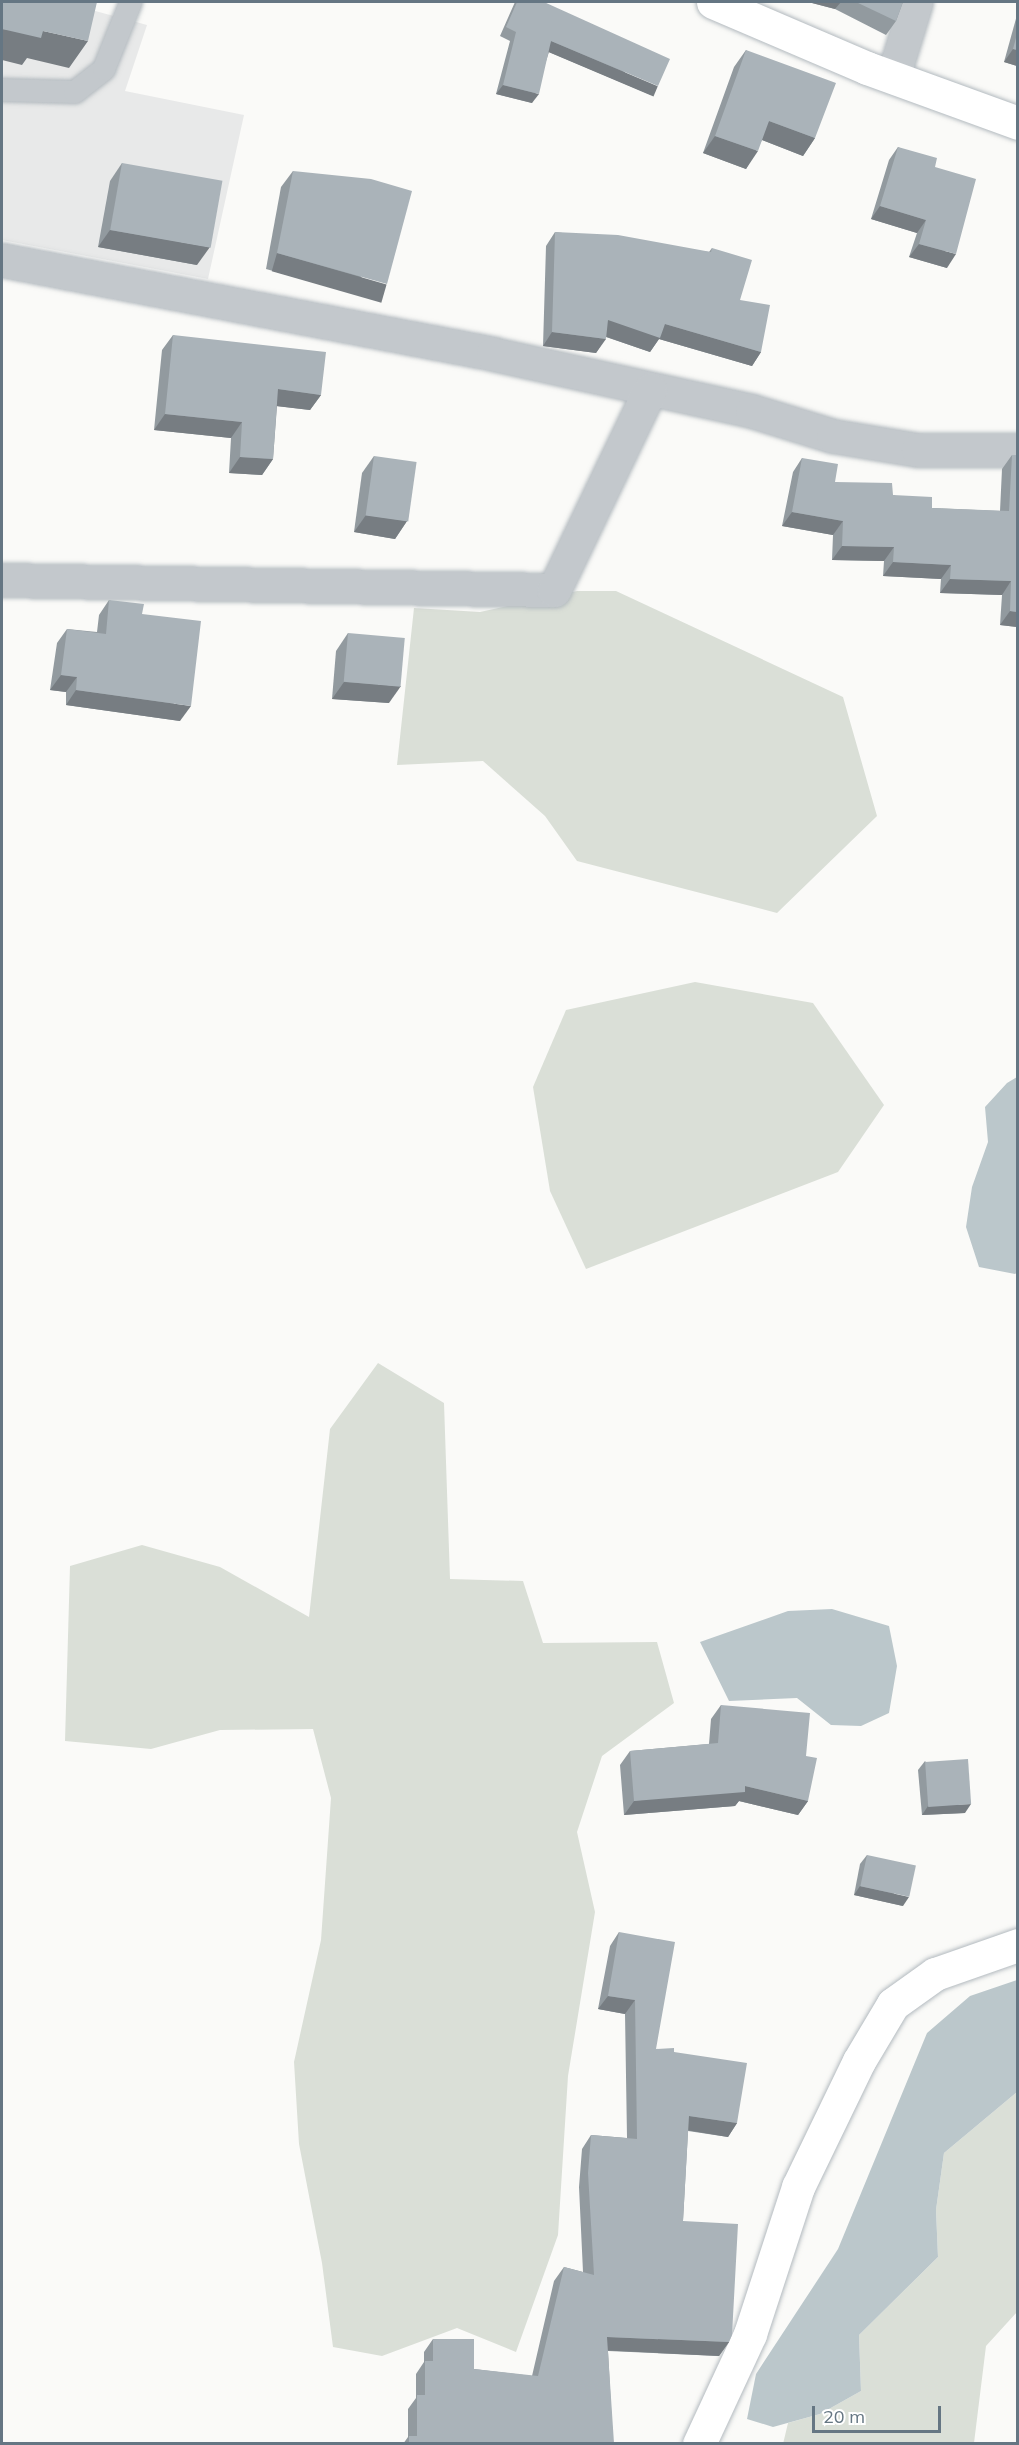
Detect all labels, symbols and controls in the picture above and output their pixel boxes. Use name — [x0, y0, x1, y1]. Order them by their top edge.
scale bar — [815, 2394, 944, 2432]
text: 20 m — [823, 2405, 865, 2428]

